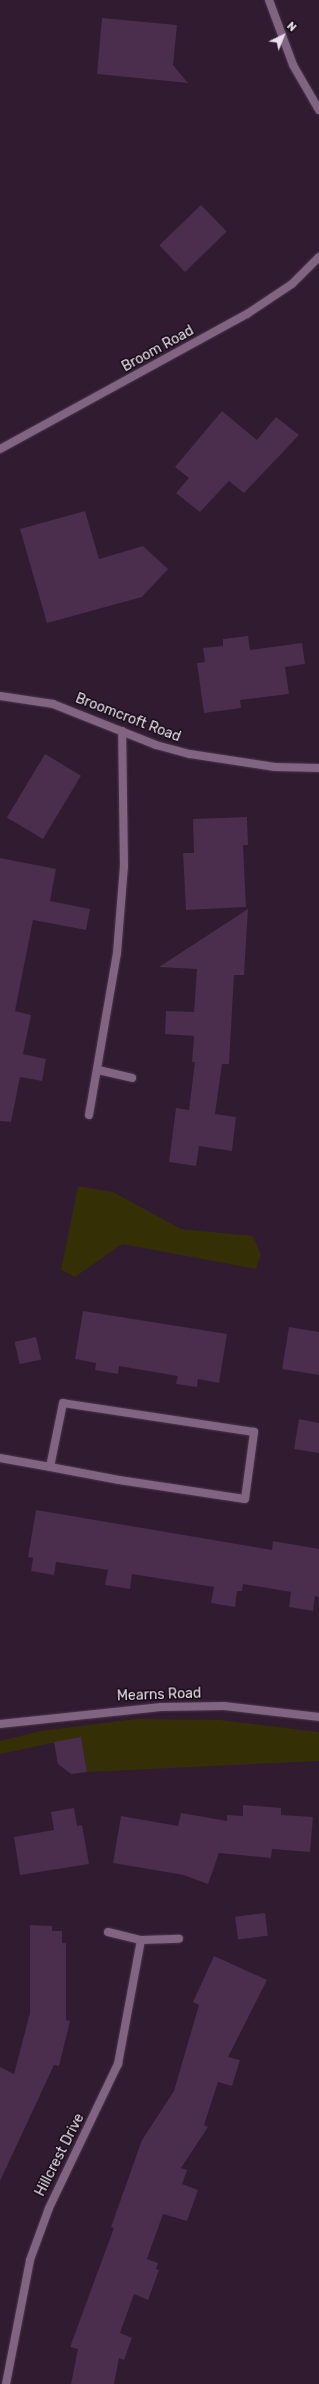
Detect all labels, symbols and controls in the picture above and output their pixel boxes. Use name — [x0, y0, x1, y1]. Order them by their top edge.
north arrow — [263, 16, 303, 56]
text: N — [284, 19, 299, 34]
street label: Broom Road — [119, 322, 197, 376]
street label: Broomcroft Road — [73, 690, 183, 746]
street label: Mearns Road — [117, 1685, 201, 1705]
street label: Hillcrest Drive — [32, 2111, 88, 2199]

